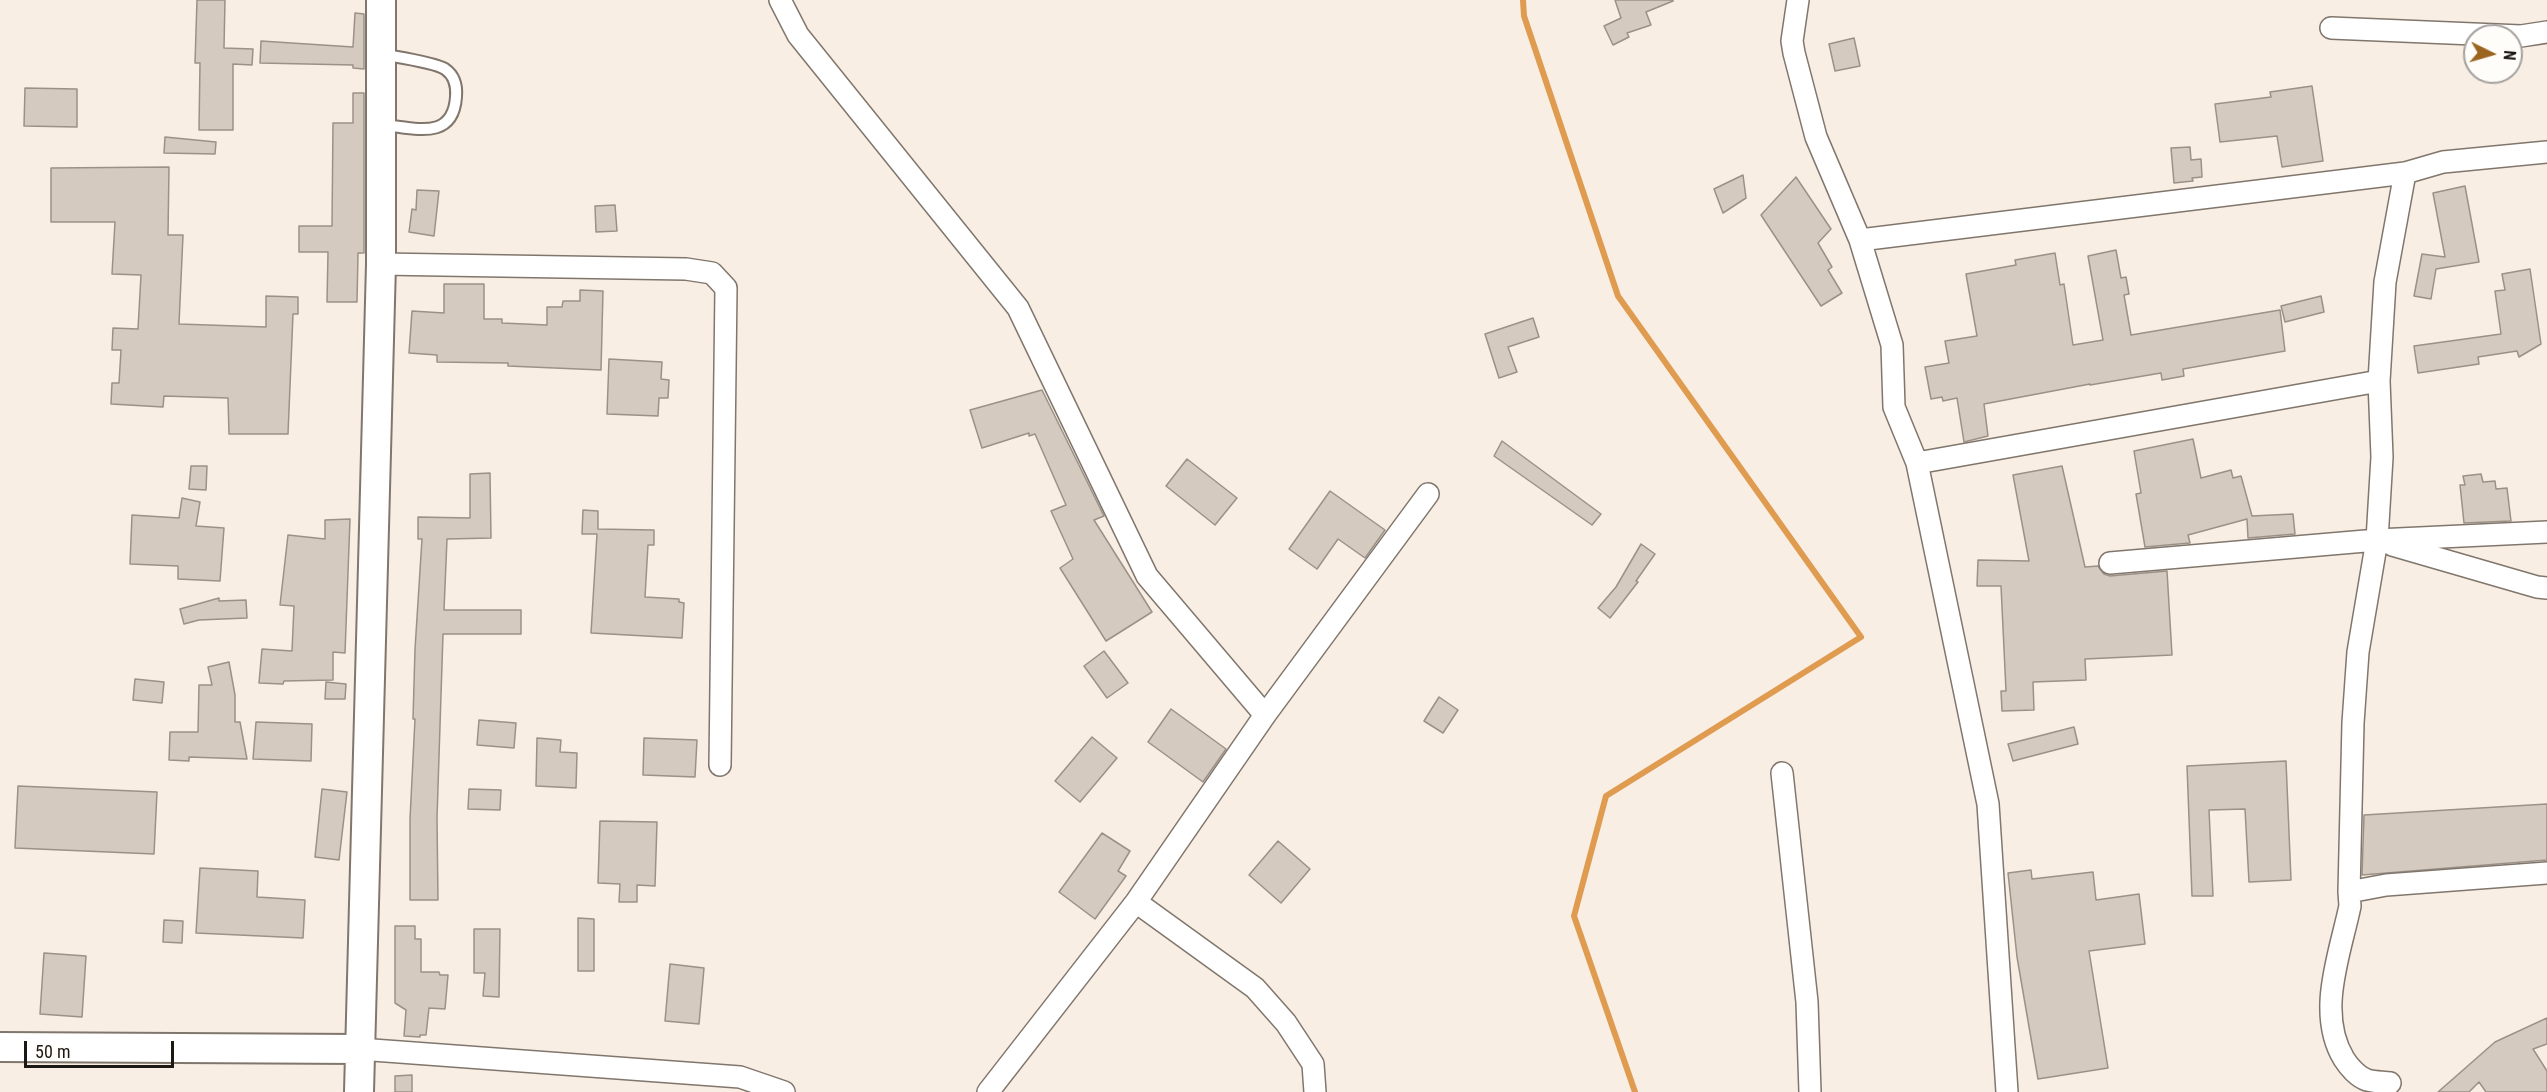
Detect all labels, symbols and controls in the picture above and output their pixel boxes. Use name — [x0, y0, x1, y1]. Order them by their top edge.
north arrow — [2463, 24, 2523, 84]
text: N — [2500, 50, 2519, 61]
scale bar — [27, 1029, 177, 1067]
text: 50 m — [35, 1041, 70, 1062]

